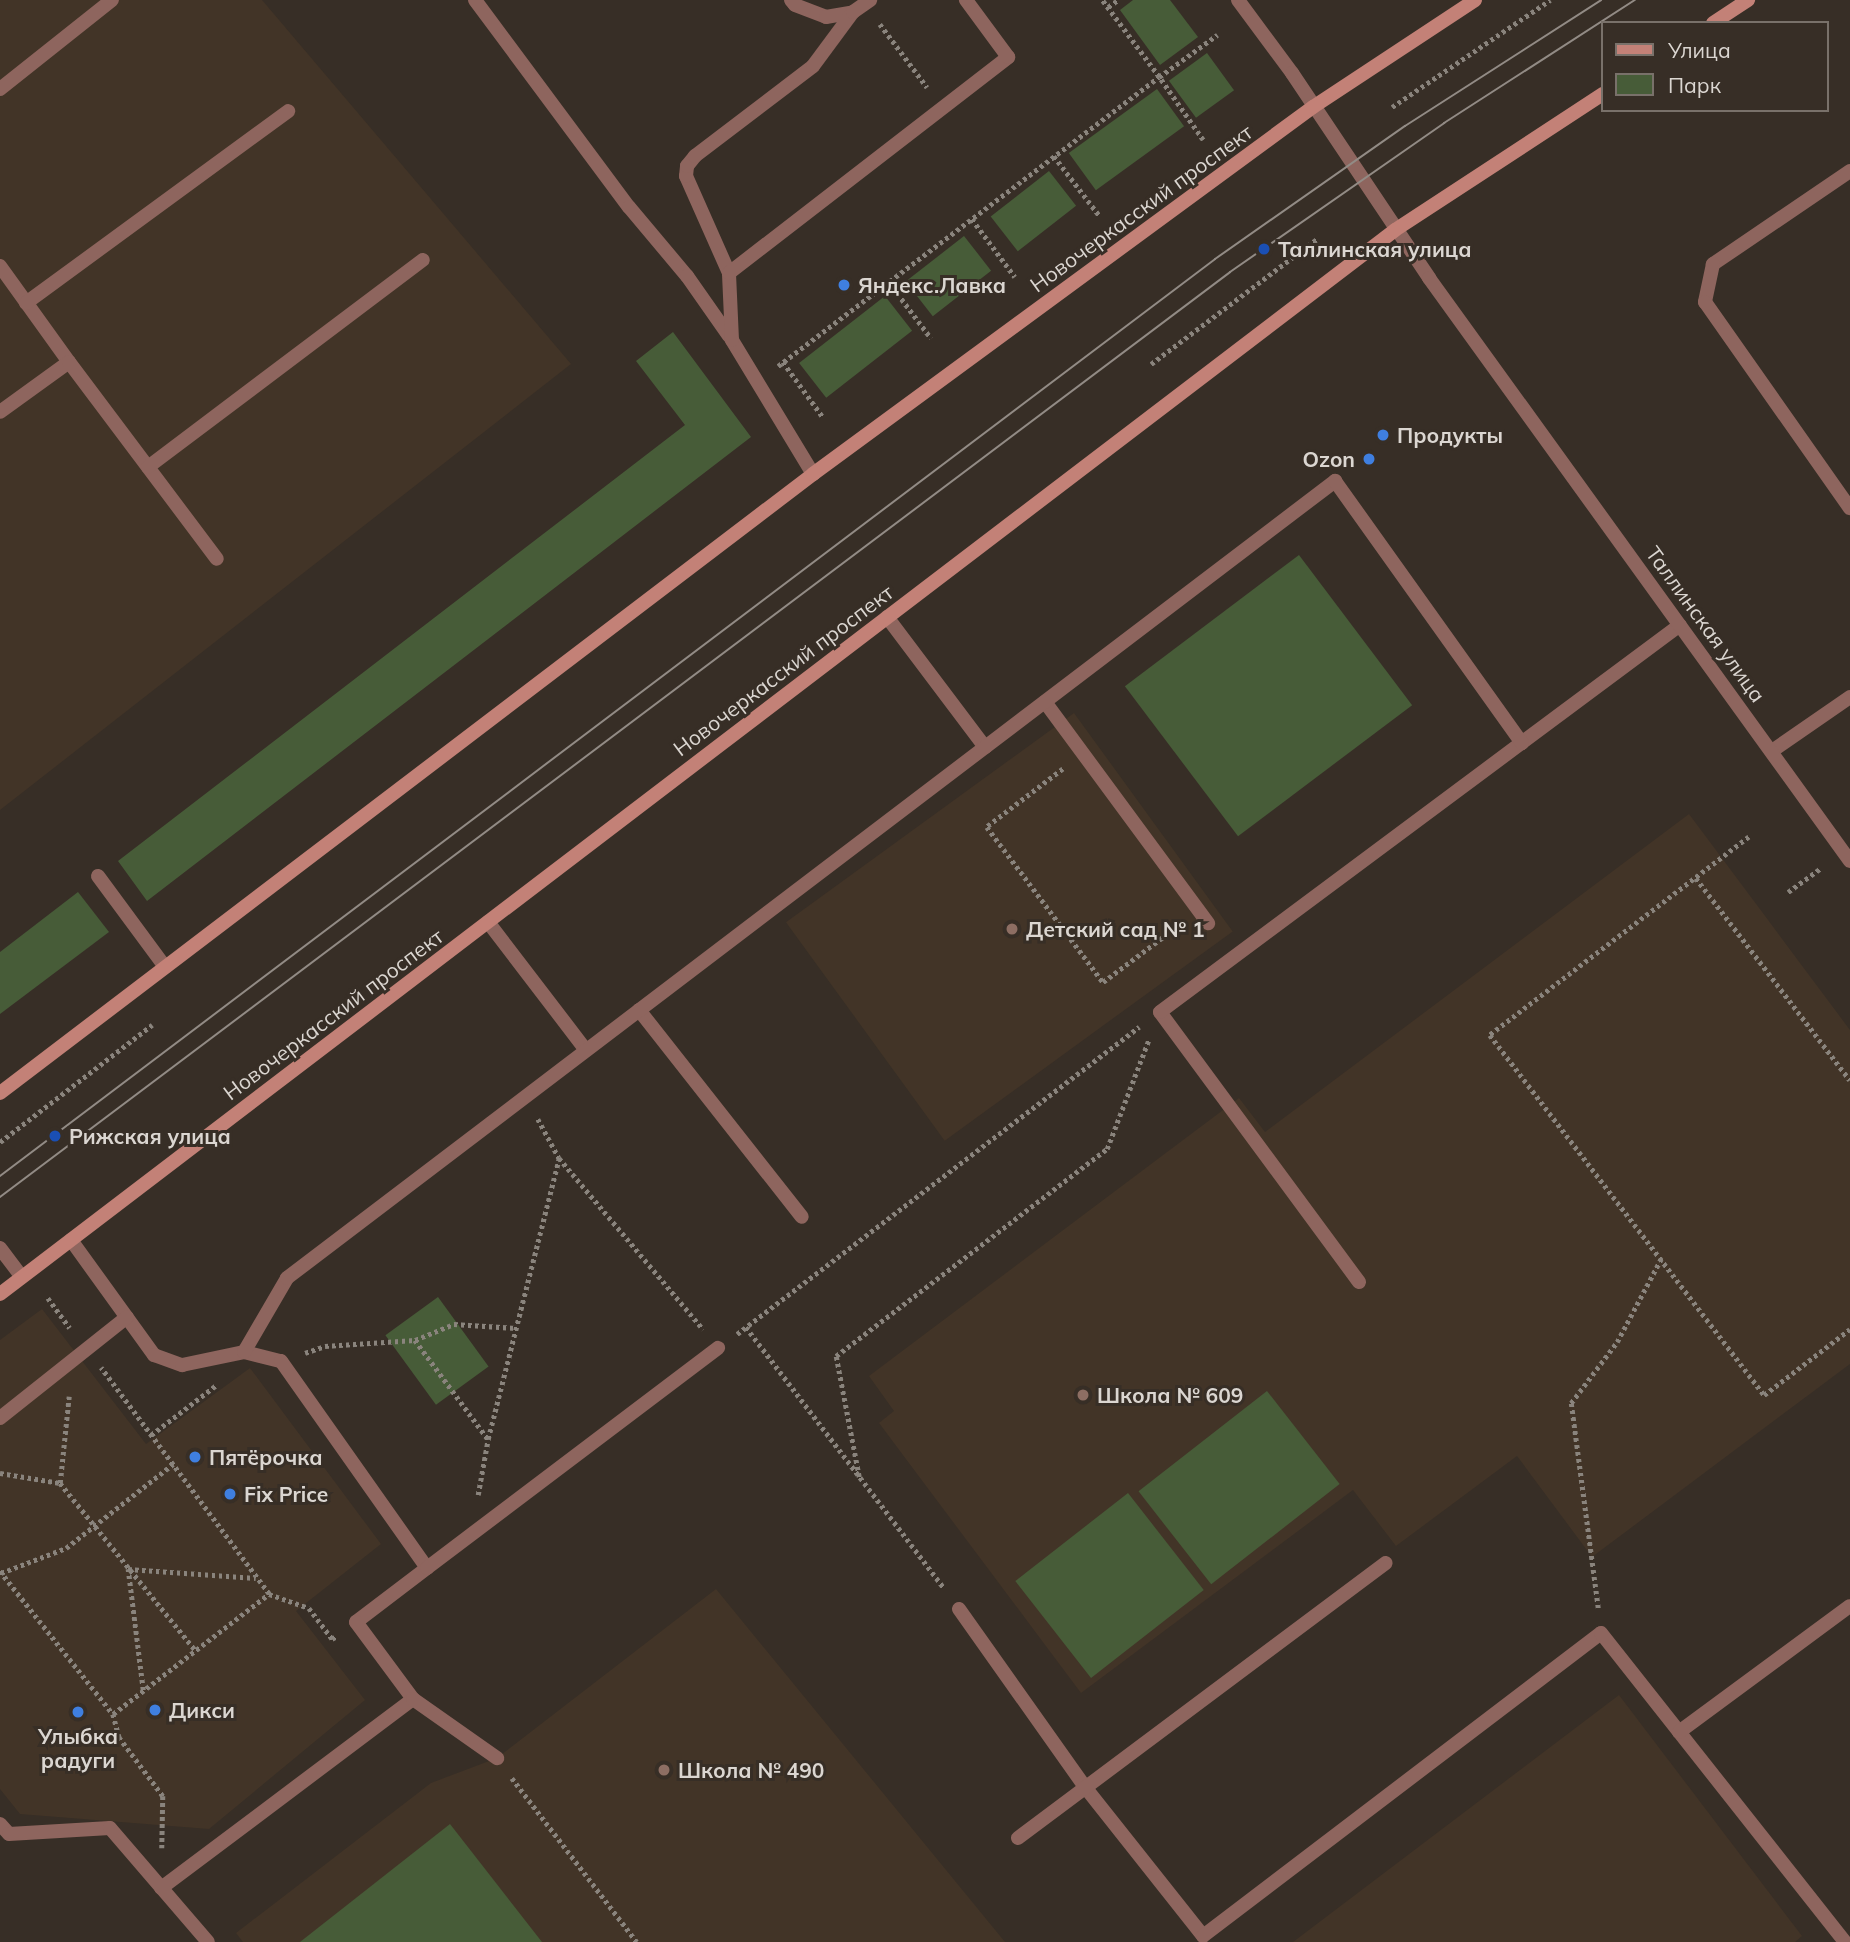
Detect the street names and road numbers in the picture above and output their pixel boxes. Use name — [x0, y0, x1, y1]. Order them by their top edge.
street label: Новочеркасский проспект — [1025, 119, 1257, 297]
street label: Таллинская улица — [1641, 541, 1771, 707]
street label: Новочеркасский проспект — [668, 579, 898, 761]
street label: Новочеркасский проспект — [218, 923, 448, 1105]

